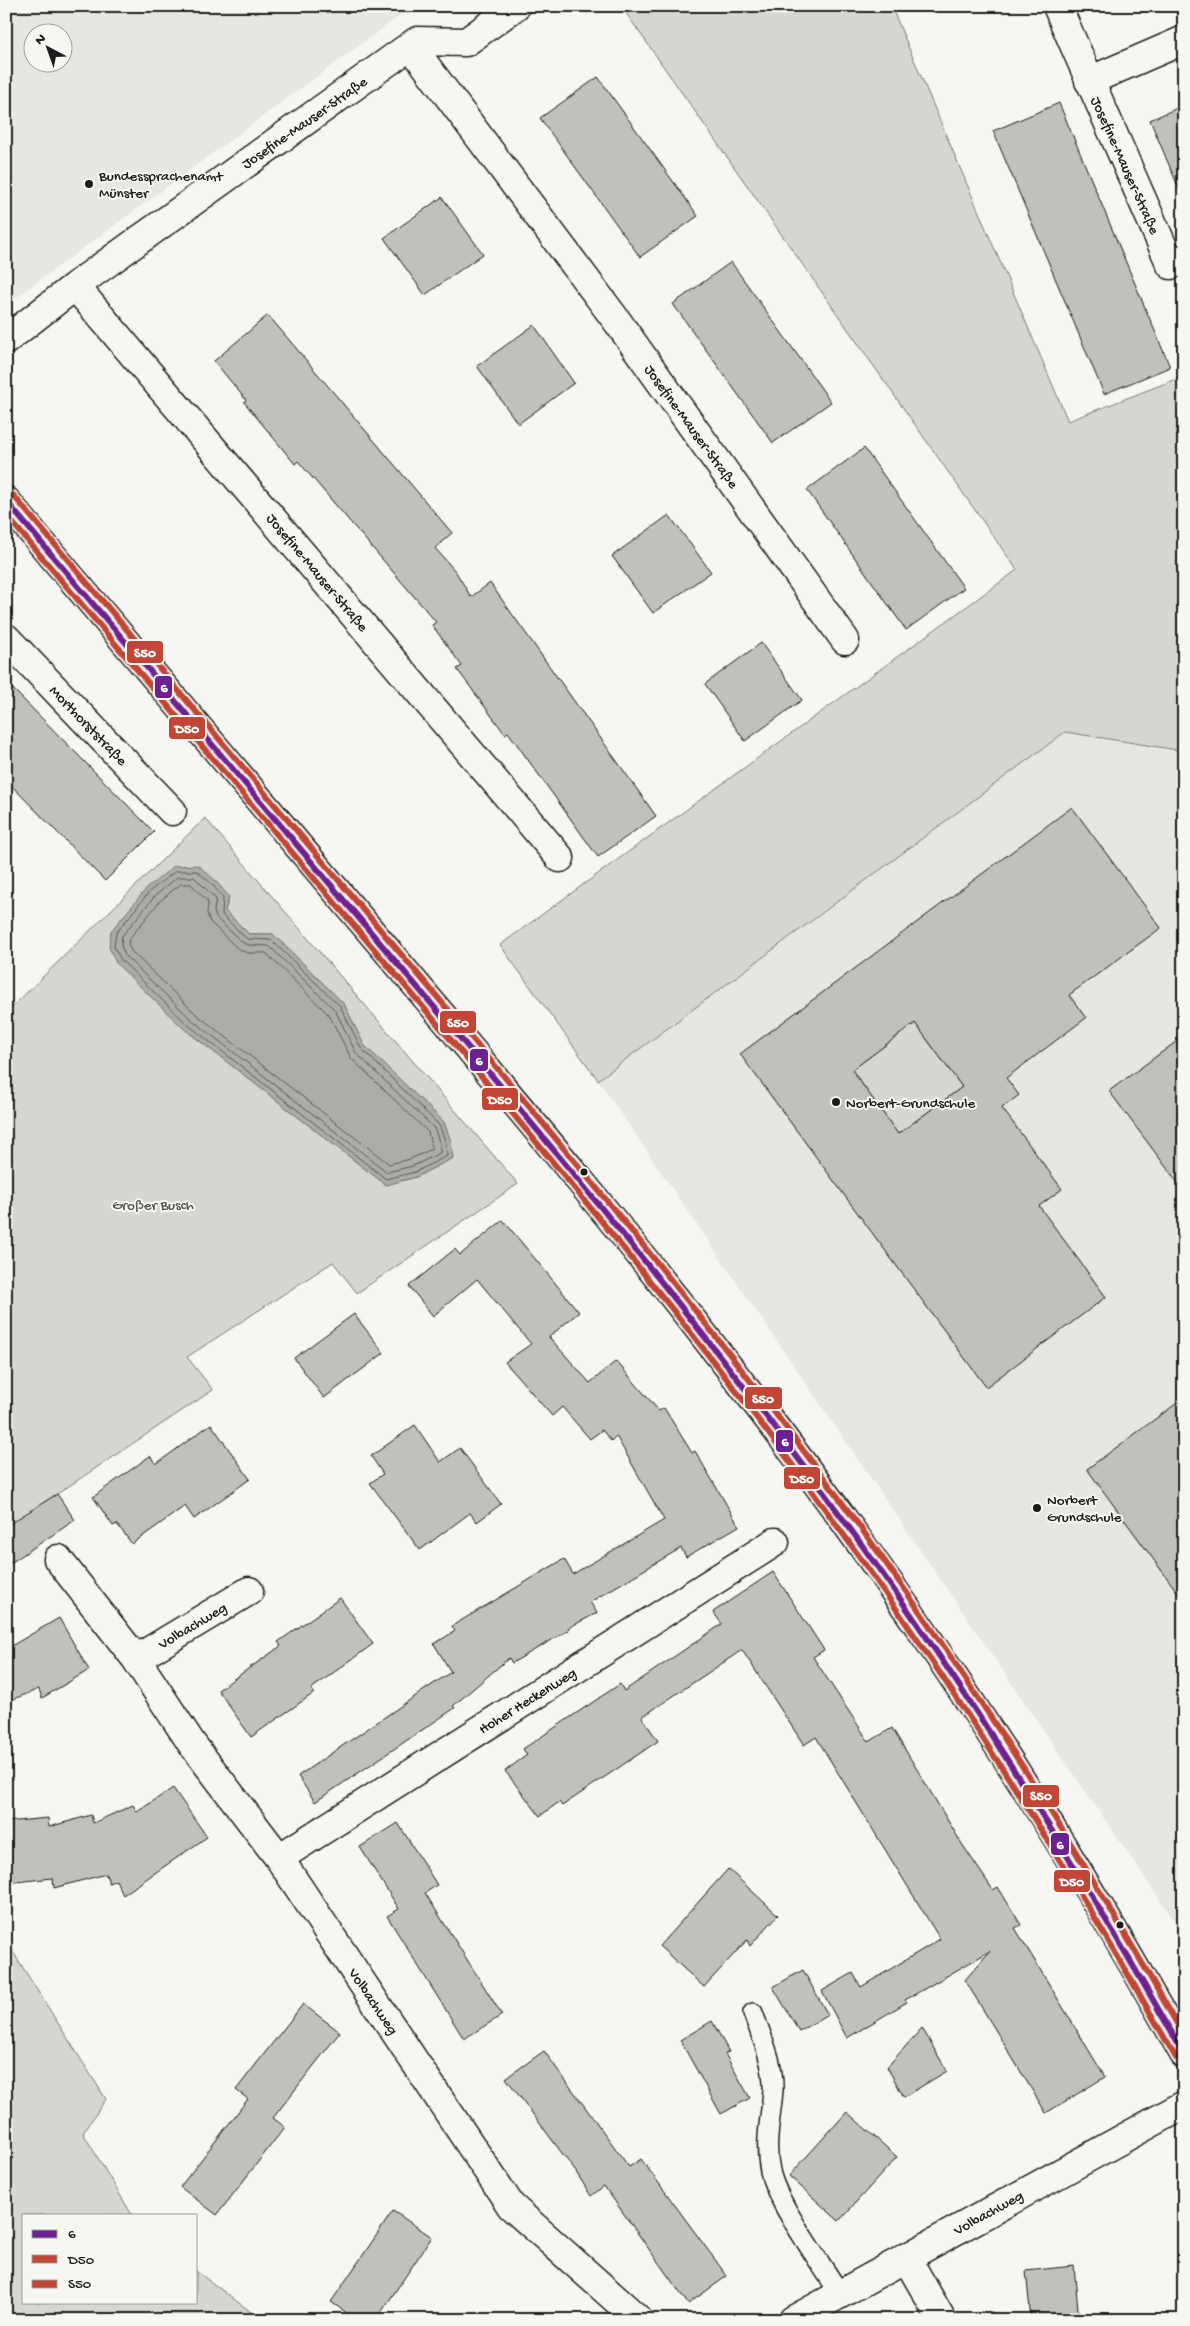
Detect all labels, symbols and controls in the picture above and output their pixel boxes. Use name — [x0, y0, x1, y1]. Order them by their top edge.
north arrow — [22, 22, 72, 72]
text: N — [32, 31, 50, 49]
street label: Josefine-Mauser-Straße — [239, 73, 372, 174]
street label: Josefine-Mauser-Straße — [1086, 94, 1163, 238]
place label: Bundessprachenamt Münster — [98, 168, 224, 203]
marker: Bundessprachenamt Münster — [83, 178, 95, 190]
street label: Josefine-Mauser-Straße — [639, 362, 742, 493]
street label: Josefine-Mauser-Straße — [262, 510, 371, 636]
line badge: S50 — [126, 640, 164, 664]
text: S50 — [134, 646, 156, 663]
line badge: 6 — [154, 675, 173, 699]
text: 6 — [160, 681, 168, 698]
street label: Morthorststraße — [45, 683, 131, 770]
line badge: D50 — [168, 716, 206, 740]
text: D50 — [173, 722, 199, 739]
line badge: S50 — [439, 1010, 477, 1034]
text: S50 — [447, 1016, 469, 1033]
line badge: 6 — [469, 1048, 489, 1072]
text: 6 — [475, 1054, 483, 1071]
line badge: D50 — [481, 1087, 519, 1111]
text: D50 — [486, 1093, 512, 1110]
place label: Norbert-Grundschule — [846, 1095, 975, 1113]
marker: Norbert-Grundschule — [830, 1096, 842, 1108]
unlabelled marker — [579, 1167, 589, 1177]
park label: Großer Busch — [112, 1197, 194, 1215]
line badge: S50 — [744, 1386, 783, 1410]
text: S50 — [752, 1392, 774, 1409]
line badge: 6 — [775, 1429, 794, 1453]
text: 6 — [781, 1435, 789, 1452]
line badge: D50 — [783, 1466, 821, 1490]
text: D50 — [788, 1472, 814, 1489]
place label: Norbert Grundschule — [1047, 1492, 1122, 1527]
marker: Norbert Grundschule — [1031, 1502, 1043, 1514]
street label: Volbachweg — [155, 1599, 231, 1655]
street label: Hoher Heckenweg — [476, 1664, 580, 1739]
line badge: S50 — [1022, 1784, 1060, 1808]
text: S50 — [1030, 1789, 1052, 1806]
line badge: 6 — [1050, 1832, 1070, 1856]
text: 6 — [1056, 1838, 1064, 1855]
line badge: D50 — [1053, 1869, 1091, 1893]
text: D50 — [1058, 1875, 1084, 1892]
unlabelled marker — [1115, 1920, 1125, 1930]
street label: Volbachweg — [343, 1964, 401, 2039]
street label: Volbachweg — [950, 2187, 1027, 2241]
legend — [22, 2214, 198, 2304]
text: 6 — [68, 2226, 76, 2244]
text: D50 — [67, 2252, 95, 2270]
text: S50 — [68, 2276, 92, 2294]

